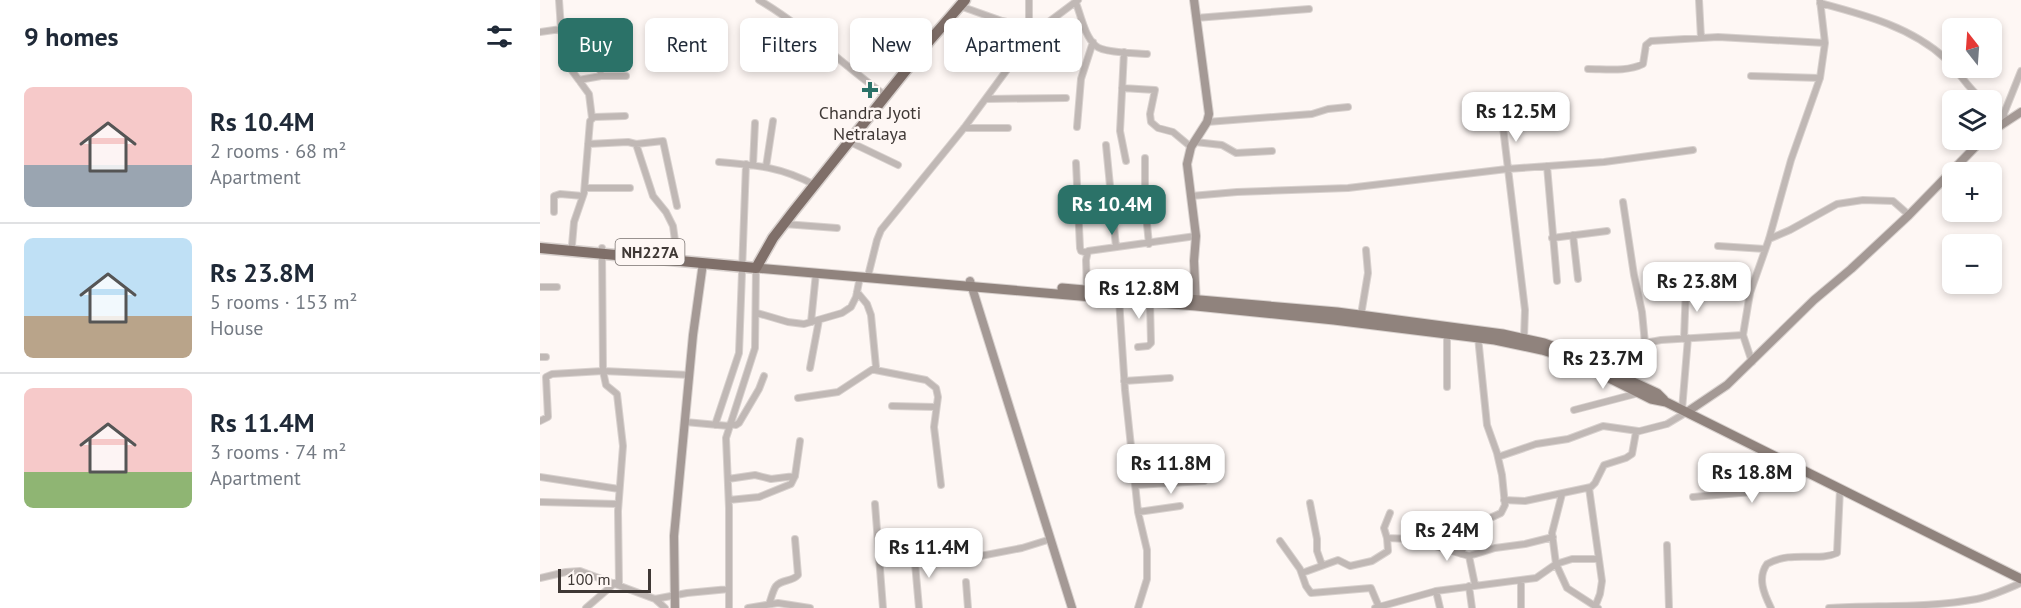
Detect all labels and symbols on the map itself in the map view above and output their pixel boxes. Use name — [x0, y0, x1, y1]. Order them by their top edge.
north arrow — [1942, 18, 2002, 78]
marker: Chandra Jyoti Netralaya — [861, 81, 879, 99]
pin: Rs 12.5M — [1454, 92, 1578, 143]
place label: Chandra Jyoti Netralaya — [819, 101, 921, 145]
pin: Rs 10.4M — [1050, 185, 1174, 236]
road number: NH227A — [616, 239, 684, 265]
pin: Rs 23.8M — [1635, 262, 1759, 313]
pin: Rs 12.8M — [1077, 269, 1201, 320]
pin: Rs 23.7M — [1541, 339, 1665, 390]
pin: Rs 11.8M — [1109, 444, 1233, 495]
pin: Rs 18.8M — [1690, 453, 1814, 504]
pin: Rs 24M — [1398, 511, 1496, 562]
pin: Rs 11.4M — [867, 528, 991, 579]
scale bar — [558, 566, 651, 594]

